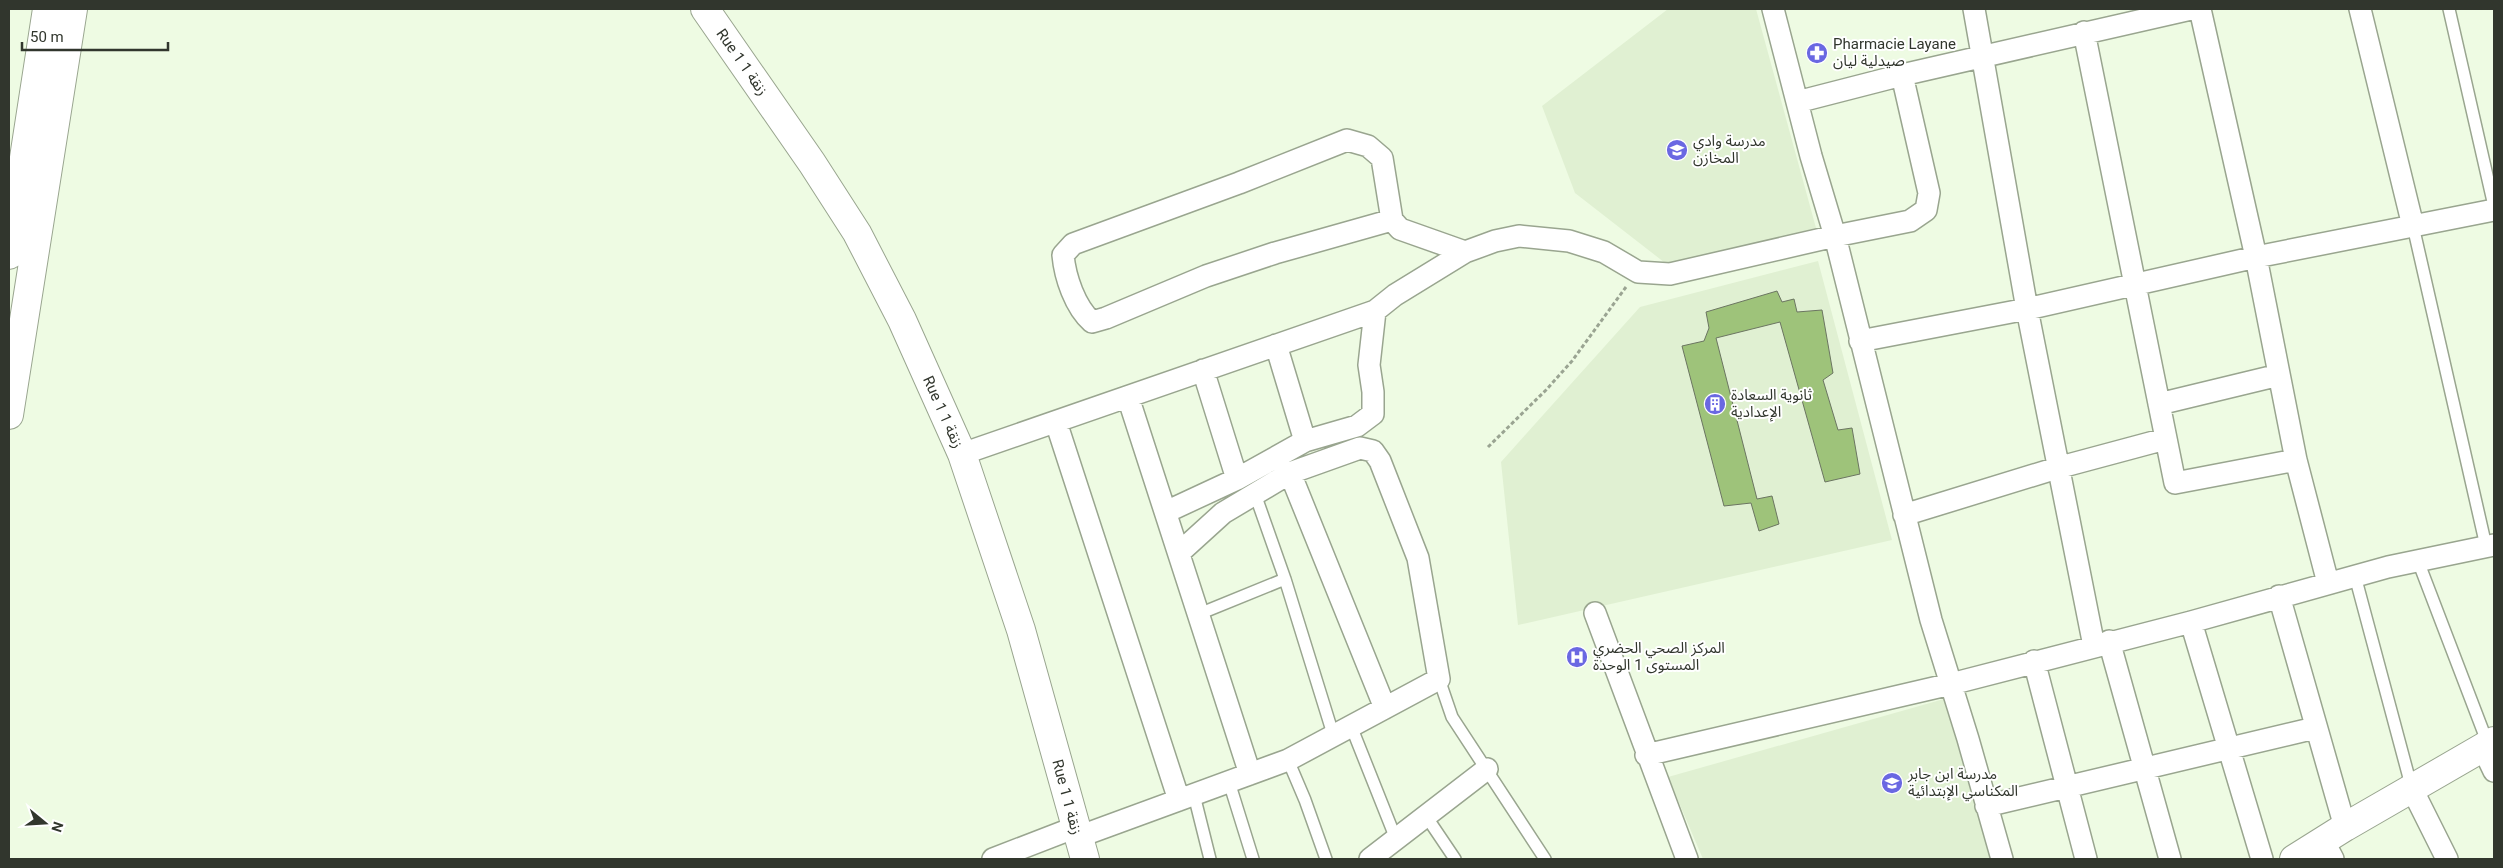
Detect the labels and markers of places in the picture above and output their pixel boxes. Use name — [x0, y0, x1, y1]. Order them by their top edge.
place label: Pharmacie Layane صيدلية ليان — [1833, 35, 1956, 70]
pharmacy icon: Pharmacie Layane صيدلية ليان — [1805, 41, 1829, 65]
place label: مدرسة وادي المخازن — [1693, 132, 1766, 167]
school or university icon: مدرسة وادي المخازن — [1665, 138, 1689, 162]
place label: ثانوية السعادة الإعدادية — [1731, 386, 1812, 422]
building icon: ثانوية السعادة الإعدادية — [1703, 392, 1727, 416]
place label: المركز الصحي الحضري المستوى 1 الوحدة — [1593, 639, 1725, 674]
hospital icon: المركز الصحي الحضري المستوى 1 الوحدة — [1565, 645, 1589, 669]
place label: مدرسة ابن جابر المكناسي الإبتدائية — [1907, 765, 2018, 802]
school or university icon: مدرسة ابن جابر المكناسي الإبتدائية — [1880, 771, 1904, 795]

